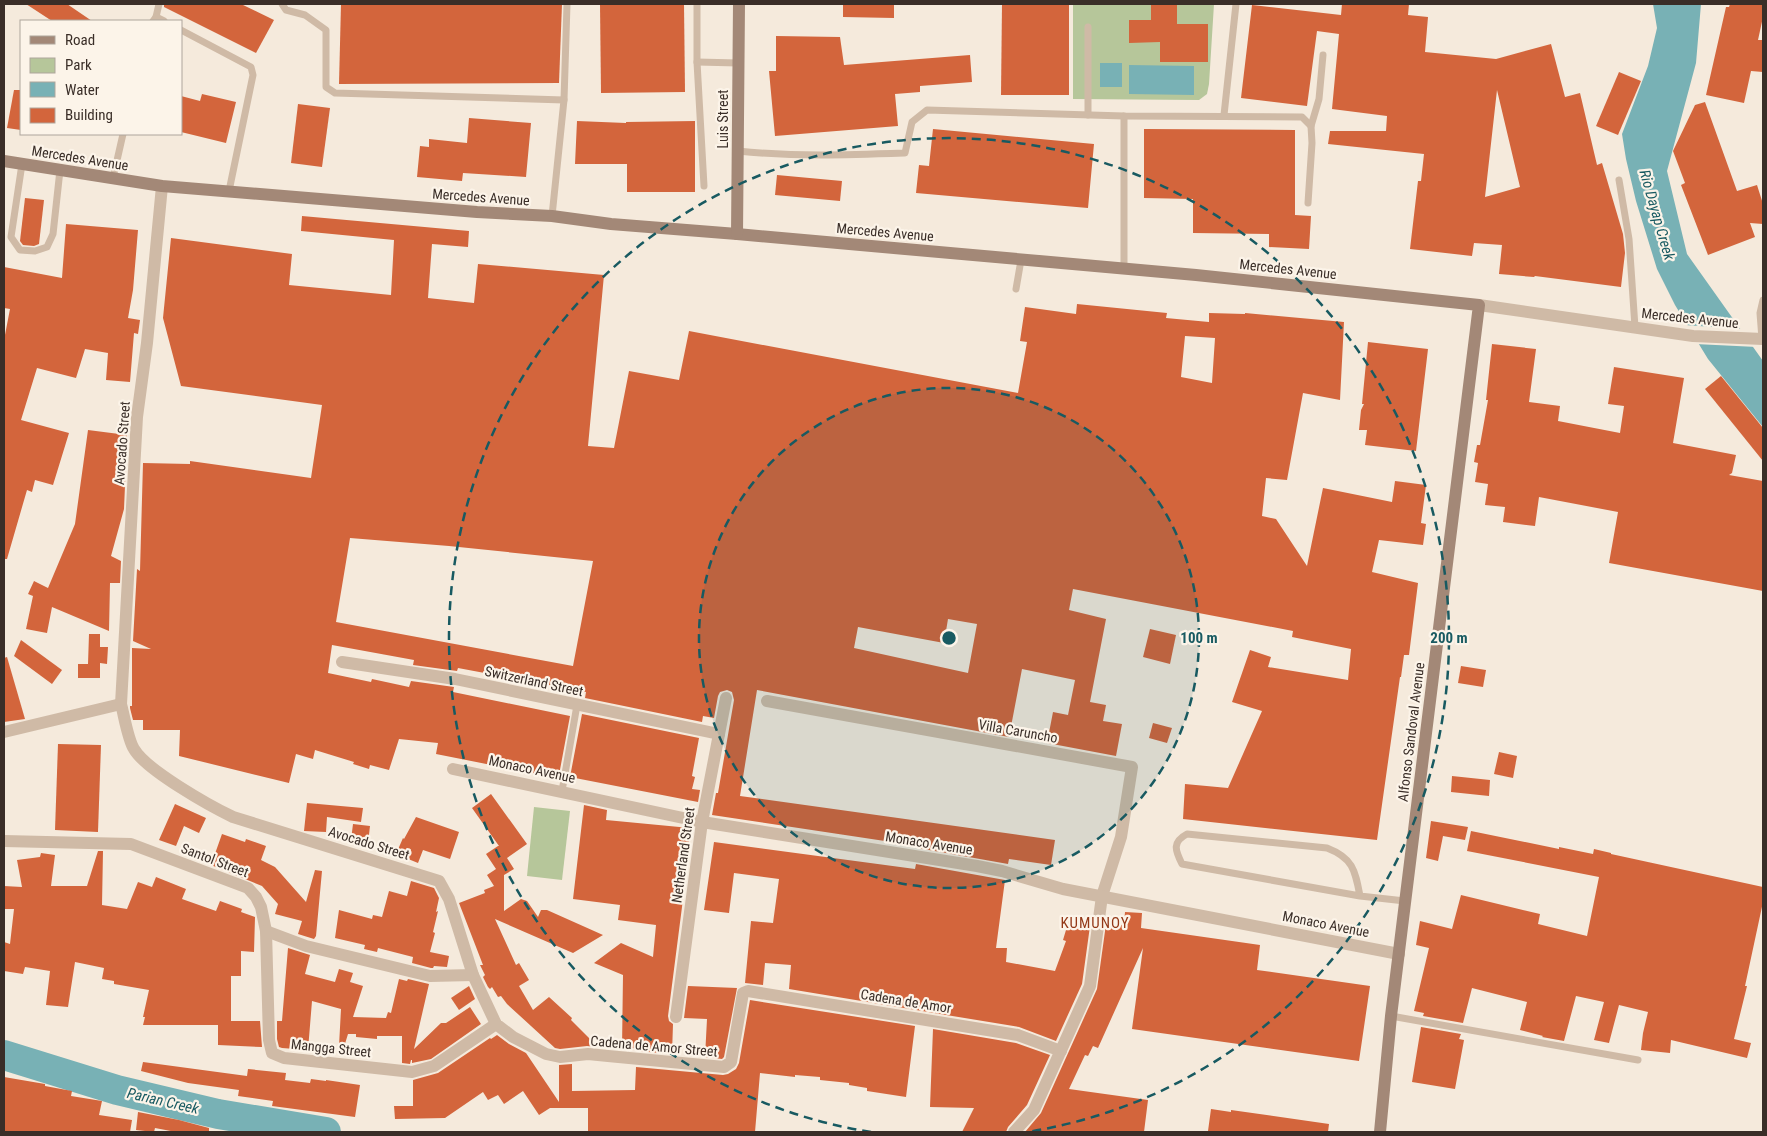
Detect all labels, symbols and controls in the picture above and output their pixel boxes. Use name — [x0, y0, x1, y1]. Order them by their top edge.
legend — [20, 20, 182, 135]
text: Road — [65, 31, 95, 49]
text: Park — [65, 56, 92, 74]
text: Water — [65, 81, 100, 99]
street label: Luis Street — [715, 90, 731, 148]
text: Building — [65, 106, 113, 124]
street label: Mercedes Avenue — [30, 142, 130, 174]
water label: Rio Dayap Creek — [1636, 168, 1679, 263]
street label: Mercedes Avenue — [432, 186, 531, 208]
street label: Mercedes Avenue — [836, 220, 935, 244]
street label: Mercedes Avenue — [1239, 256, 1338, 282]
street label: Mercedes Avenue — [1641, 305, 1740, 331]
street label: Avocado Street — [111, 401, 133, 485]
centre of rings — [940, 629, 958, 647]
text: 100 m — [1180, 629, 1218, 647]
text: 200 m — [1430, 629, 1468, 647]
street label: Alfonso Sandoval Avenue — [1395, 661, 1428, 802]
street label: Switzerland Street — [483, 663, 585, 699]
street label: Villa Caruncho — [977, 716, 1059, 746]
street label: Monaco Avenue — [487, 752, 577, 786]
street label: Netherland Street — [668, 806, 698, 904]
street label: Avocado Street — [327, 823, 411, 863]
street label: Monaco Avenue — [884, 828, 974, 858]
street label: Santol Street — [179, 840, 251, 880]
street label: Monaco Avenue — [1281, 908, 1371, 940]
district label: KUMUNOY — [1060, 914, 1130, 932]
street label: Cadena de Amor — [860, 986, 952, 1016]
street label: Cadena de Amor Street — [590, 1032, 718, 1060]
street label: Mangga Street — [290, 1036, 372, 1060]
water label: Parian Creek — [125, 1084, 201, 1118]

